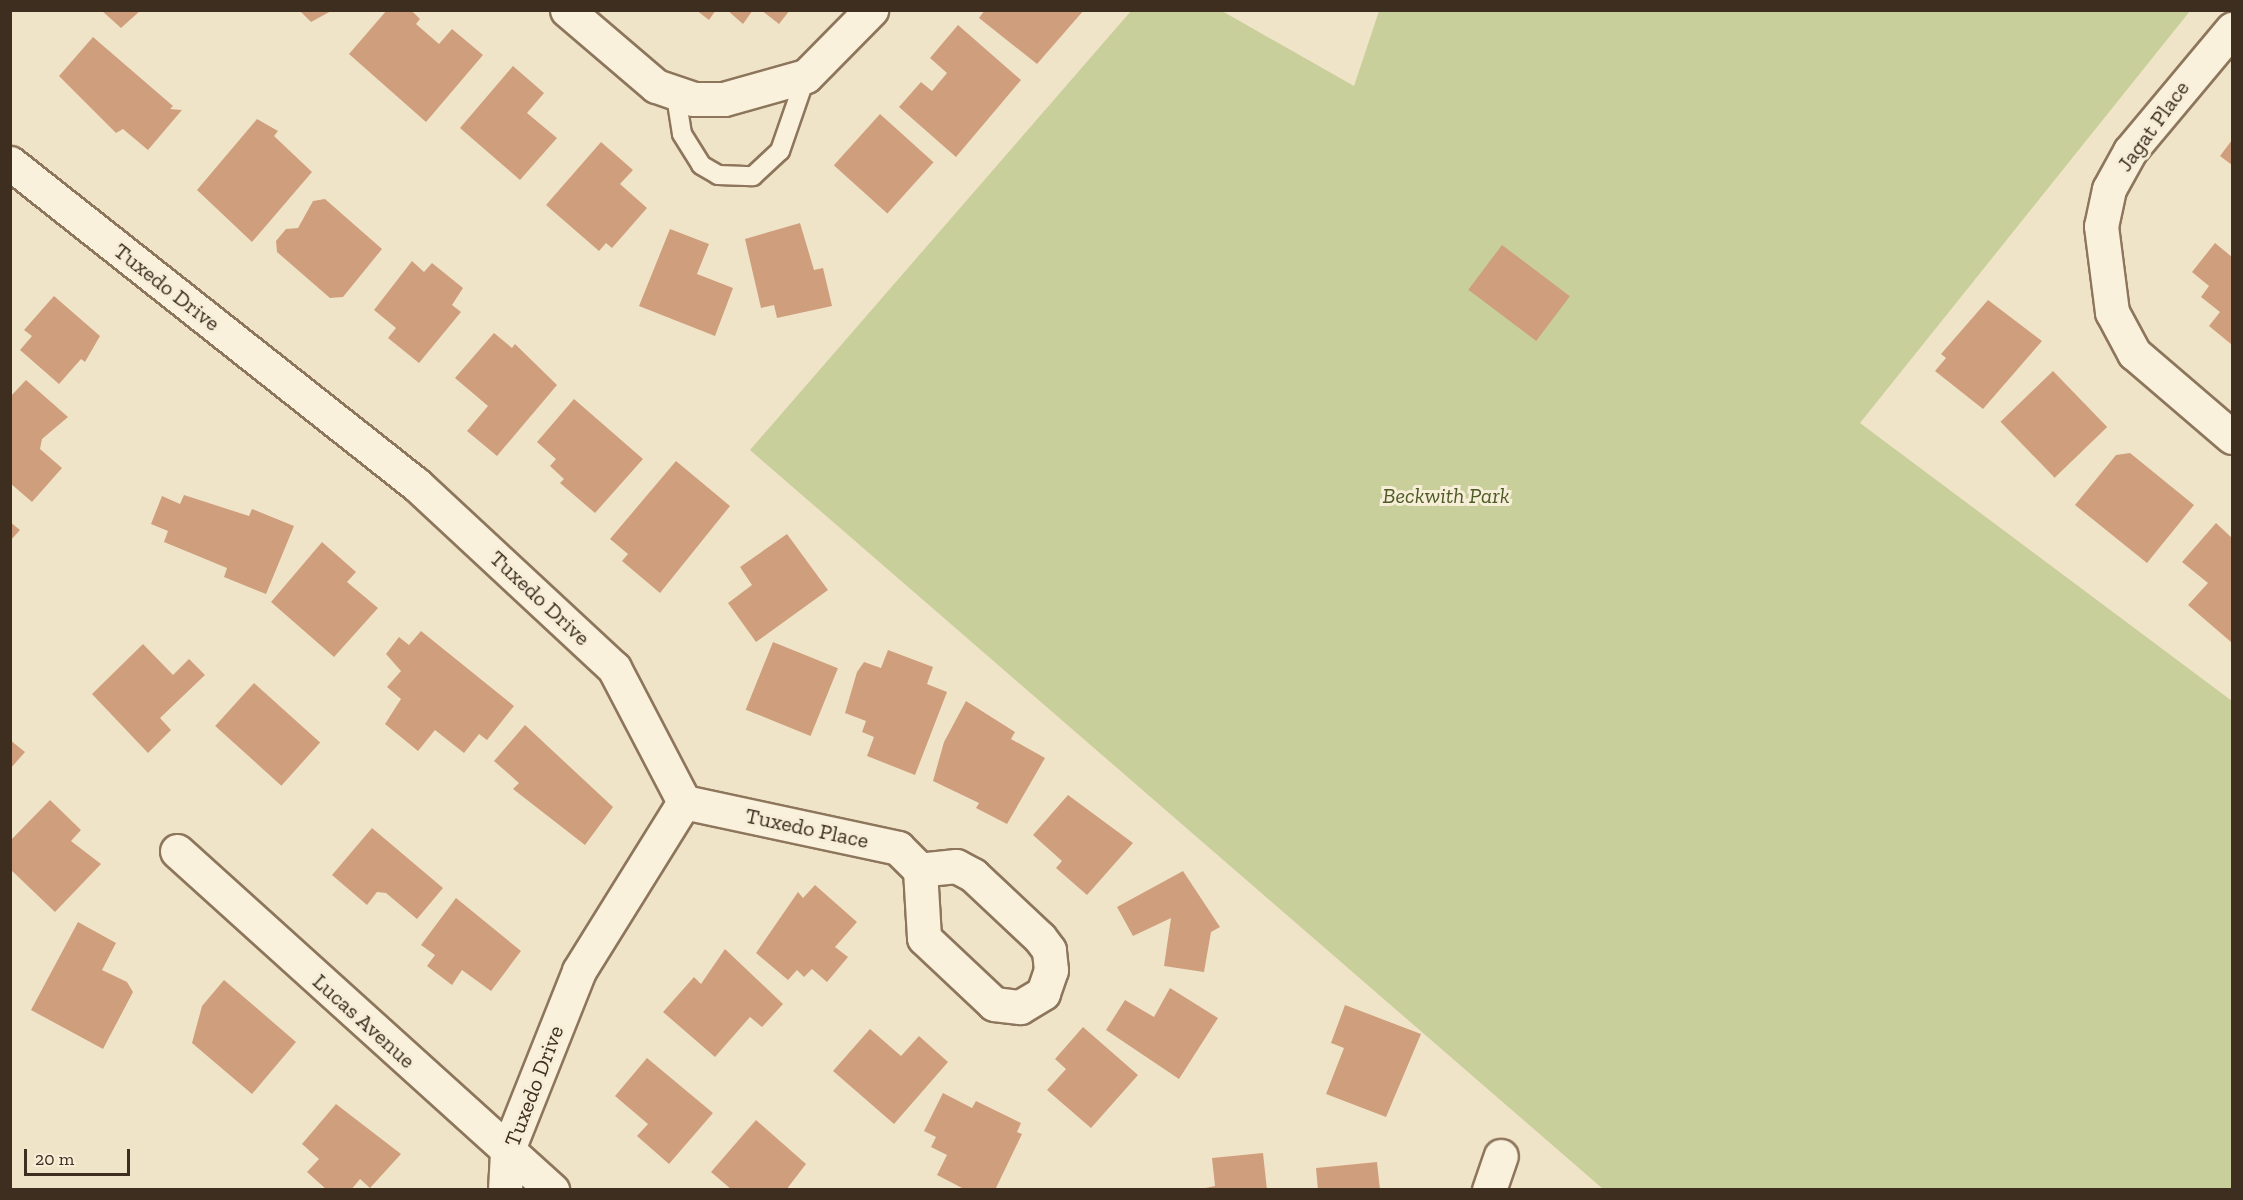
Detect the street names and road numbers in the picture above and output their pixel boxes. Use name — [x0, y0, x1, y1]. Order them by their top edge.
street label: Jagat Place — [2111, 76, 2195, 176]
street label: Tuxedo Drive — [109, 237, 225, 337]
street label: Tuxedo Drive — [484, 545, 596, 651]
street label: Tuxedo Place — [743, 802, 871, 854]
street label: Lucas Avenue — [307, 968, 421, 1074]
street label: Tuxedo Drive — [499, 1022, 569, 1150]

